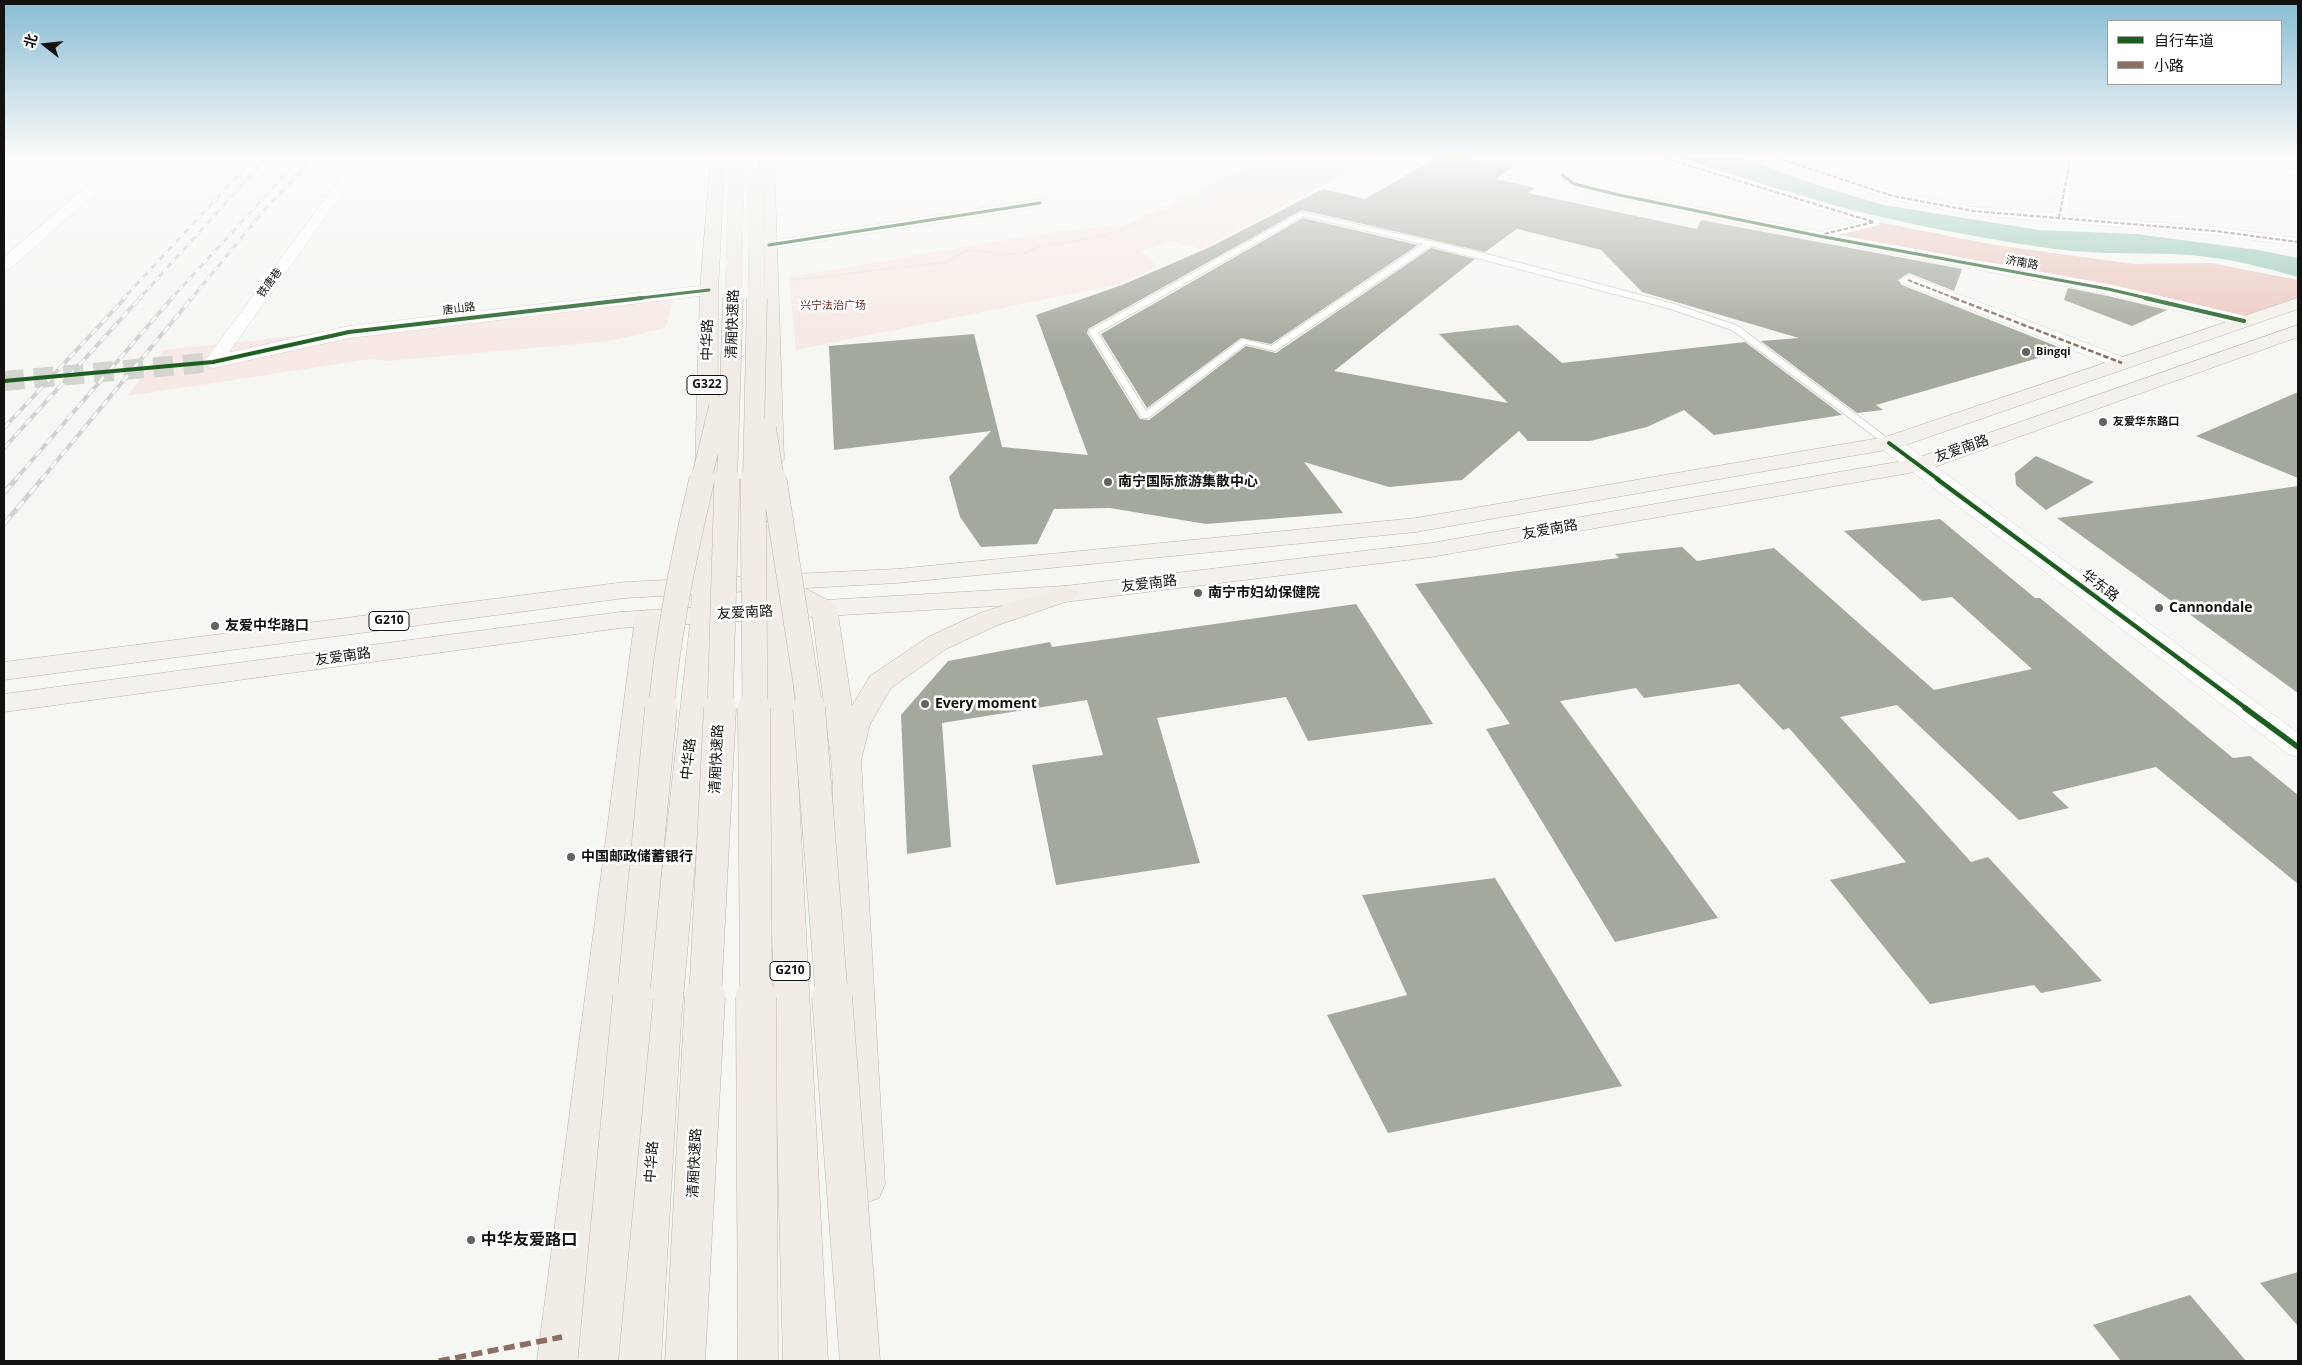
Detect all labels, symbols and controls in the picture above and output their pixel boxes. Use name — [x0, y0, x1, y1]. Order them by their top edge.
north arrow — [20, 20, 70, 70]
legend — [2107, 20, 2282, 85]
text: 自行车道 — [2154, 30, 2214, 50]
text: 北 — [19, 31, 41, 50]
text: 小路 — [2154, 55, 2184, 75]
street label: 济南路 — [2005, 254, 2039, 272]
street label: 铁唐巷 — [255, 266, 285, 300]
street label: 清厢快速路 — [723, 289, 743, 359]
park label: 兴宁法治广场 — [800, 299, 866, 313]
street label: 唐山路 — [442, 300, 476, 318]
street label: 中华路 — [699, 319, 717, 361]
place label: Bingqi — [2036, 345, 2071, 359]
marker: Bingqi — [2020, 346, 2032, 358]
road number: G322 — [687, 376, 727, 394]
place label: 友爱华东路口 — [2113, 415, 2179, 429]
marker: 友爱华东路口 — [2097, 416, 2109, 428]
street label: 友爱南路 — [1933, 432, 1991, 466]
place label: 南宁国际旅游集散中心 — [1118, 474, 1258, 490]
marker: 南宁国际旅游集散中心 — [1102, 476, 1114, 488]
street label: 友爱南路 — [1521, 517, 1579, 543]
street label: 华东路 — [2078, 567, 2122, 605]
street label: 友爱南路 — [1120, 572, 1178, 596]
place label: 南宁市妇幼保健院 — [1208, 585, 1320, 601]
marker: 南宁市妇幼保健院 — [1192, 587, 1204, 599]
place label: Cannondale — [2169, 600, 2253, 616]
marker: Cannondale — [2153, 602, 2165, 614]
street label: 友爱南路 — [717, 603, 773, 623]
road number: G210 — [369, 612, 409, 630]
place label: 友爱中华路口 — [225, 618, 309, 634]
marker: 友爱中华路口 — [209, 620, 221, 632]
street label: 友爱南路 — [314, 645, 372, 669]
place label: Every moment — [935, 696, 1037, 712]
marker: Every moment — [919, 698, 931, 710]
street label: 清厢快速路 — [707, 724, 727, 794]
street label: 中华路 — [678, 737, 700, 781]
place label: 中国邮政储蓄银行 — [581, 849, 693, 865]
marker: 中国邮政储蓄银行 — [565, 851, 577, 863]
road number: G210 — [770, 961, 810, 980]
street label: 清厢快速路 — [685, 1128, 705, 1198]
street label: 中华路 — [642, 1140, 662, 1184]
place label: 中华友爱路口 — [481, 1230, 577, 1250]
marker: 中华友爱路口 — [465, 1234, 477, 1246]

